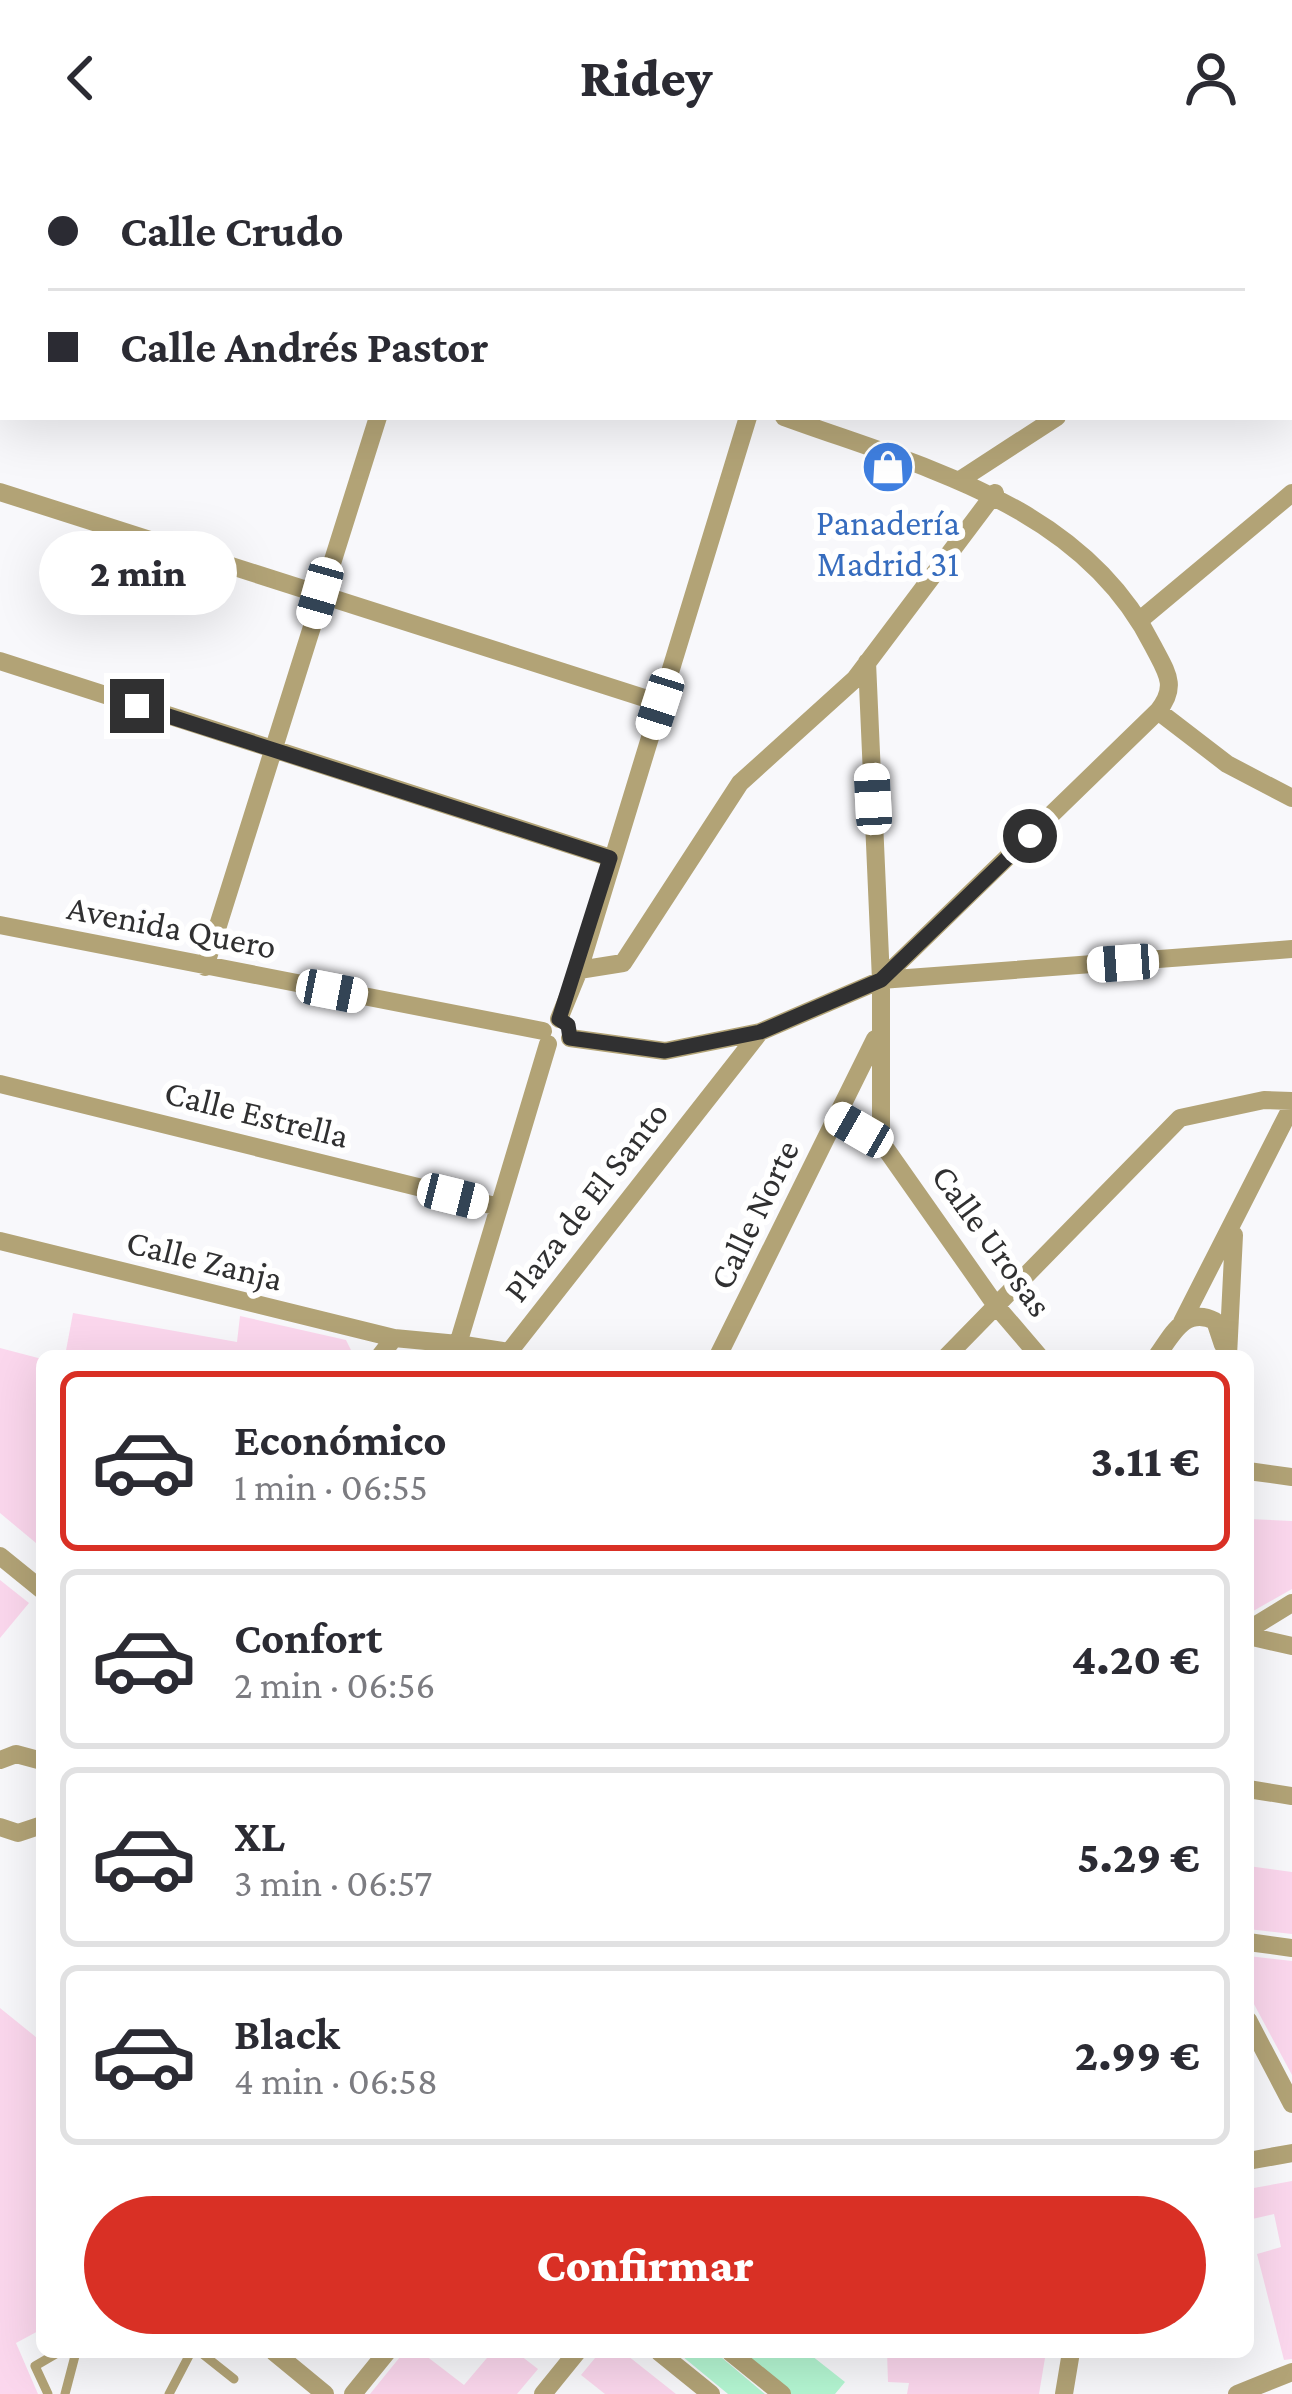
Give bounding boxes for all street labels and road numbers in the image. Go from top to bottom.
street label: Avenida Quero [64,887,280,967]
street label: Calle Estrella [161,1072,353,1156]
street label: Plaza de El Santo [495,1094,676,1309]
street label: Calle Norte [701,1133,807,1295]
street label: Calle Urosas [924,1157,1061,1324]
street label: Calle Zanja [123,1221,287,1299]

